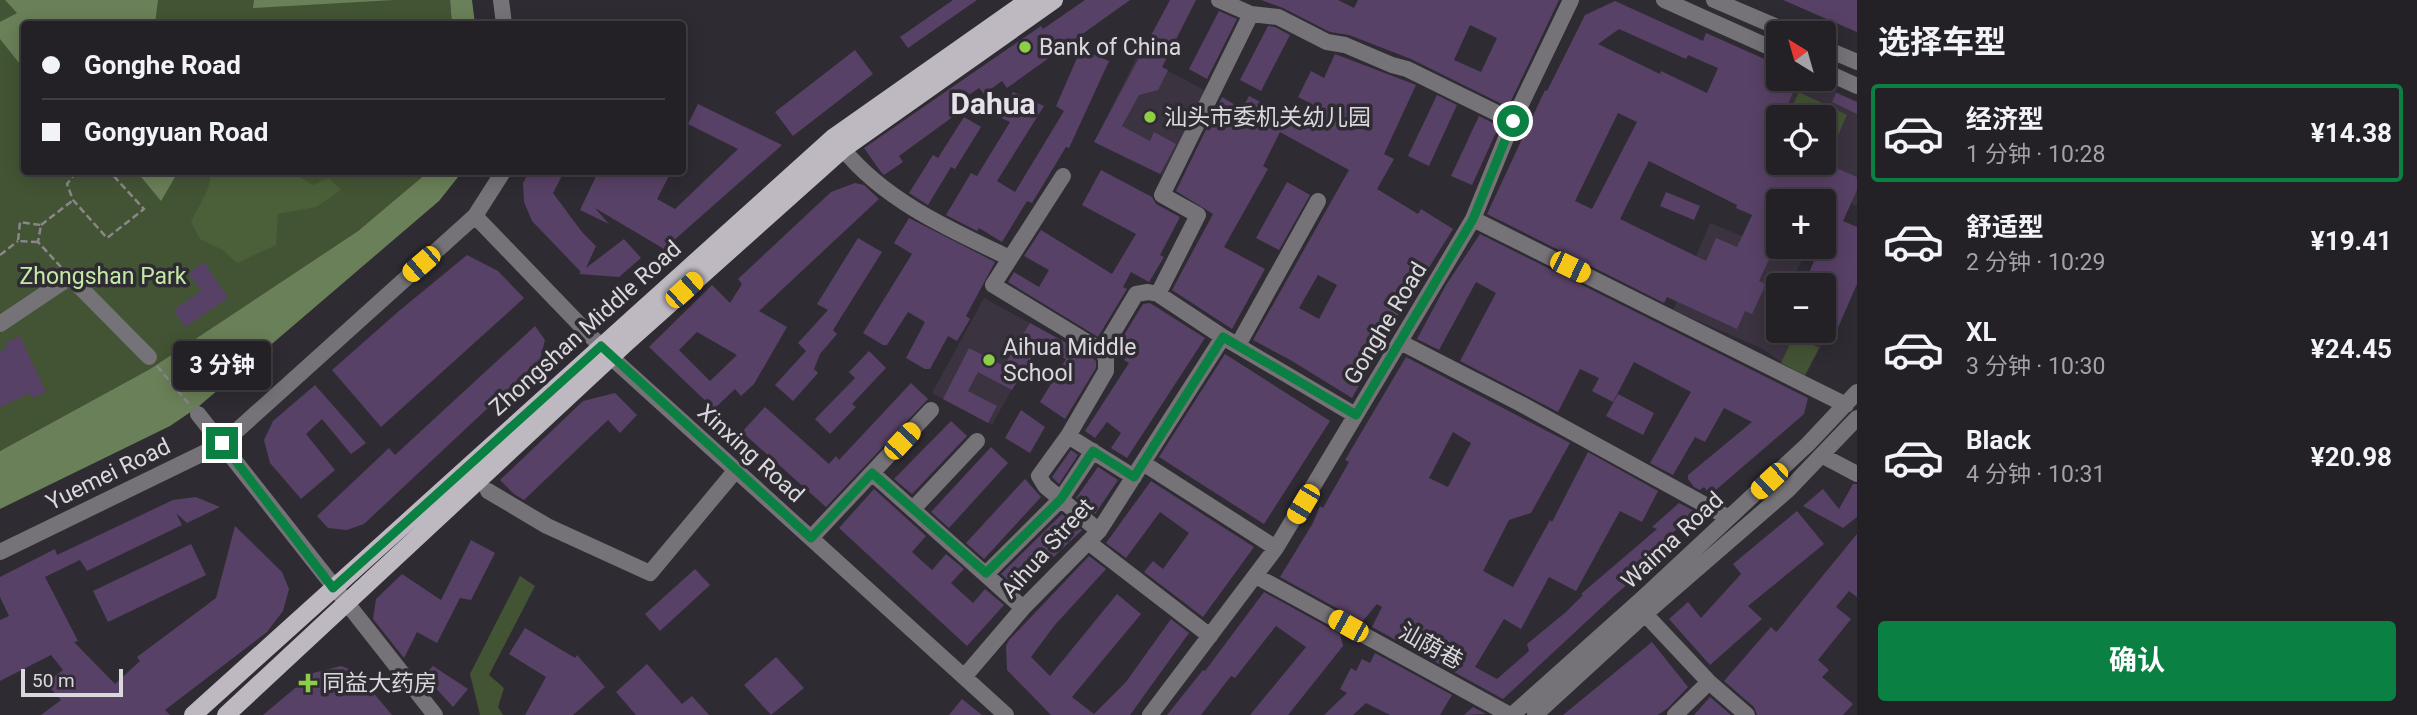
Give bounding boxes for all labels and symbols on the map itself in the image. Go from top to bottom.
north arrow [1766,21,1836,91]
place label: Bank of China [1039,34,1181,61]
marker: Bank of China [1017,39,1033,55]
district label: Dahua [950,86,1036,121]
place label: 汕头市委机关幼儿园 [1164,104,1371,131]
route start [1497,105,1529,137]
marker: 汕头市委机关幼儿园 [1142,109,1158,125]
street label: Zhongshan Middle Road [484,235,687,422]
car [399,242,444,286]
car [1547,248,1594,286]
street label: Gonghe Road [1338,257,1432,389]
park label: Zhongshan Park [20,263,187,290]
car [662,268,707,312]
place label: Aihua Middle School [1003,334,1137,387]
callout: 3 分钟 [173,342,271,390]
marker: Aihua Middle School [981,352,997,368]
street label: Xinxing Road [692,399,809,508]
car [880,418,925,464]
route end [206,427,238,459]
street label: Yuemei Road [42,433,175,516]
car [1747,459,1792,503]
car [1284,481,1323,527]
street label: Waima Road [1616,486,1729,594]
street label: Aihua Street [996,493,1099,604]
car [1325,607,1372,645]
street label: 汕荫巷 [1394,618,1467,675]
scale bar [21,666,122,698]
place label: 同益大药房 [322,670,437,697]
marker: 同益大药房 [300,675,316,691]

